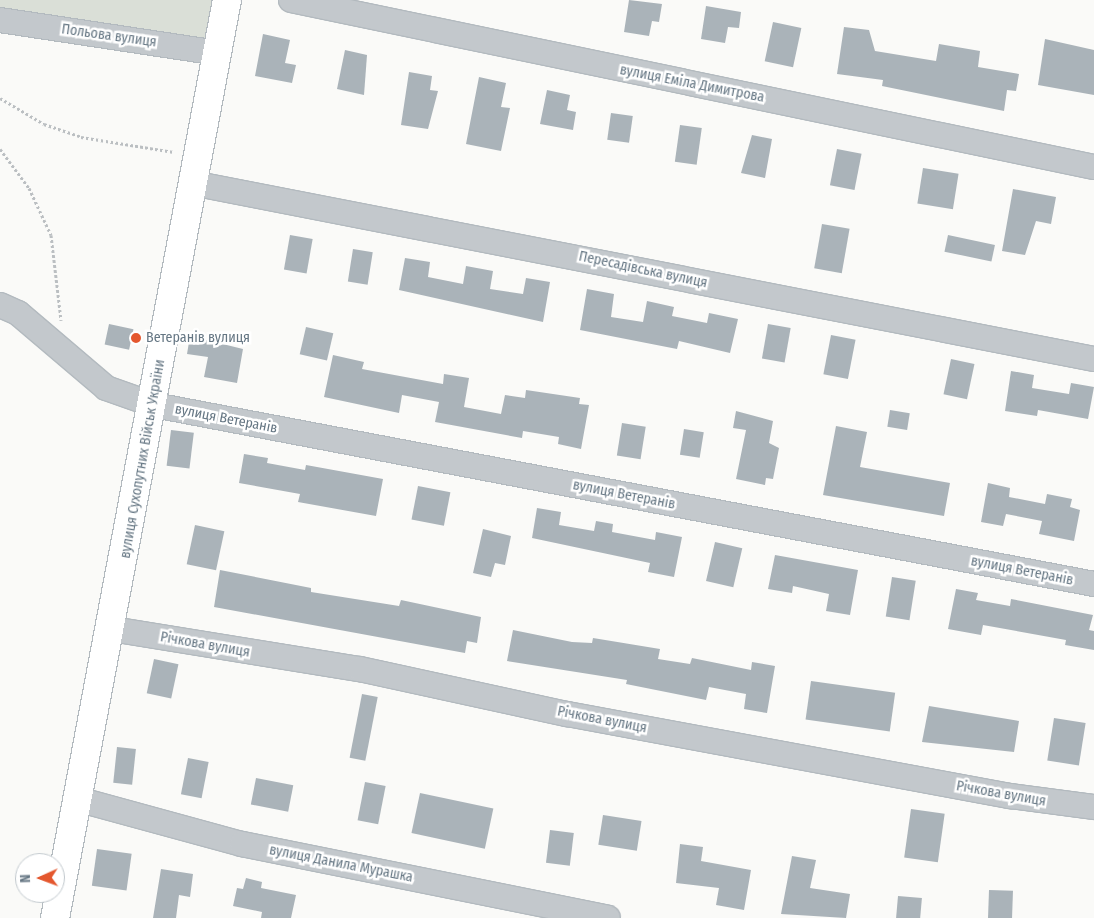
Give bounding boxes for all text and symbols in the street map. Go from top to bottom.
street label: Польова вулиця [60,21,158,51]
street label: вулиця Еміла Димитрова [618,62,766,106]
street label: Пересадівська вулиця [577,248,709,292]
place label: Ветеранів вулиця [146,330,250,346]
marker: Ветеранів вулиця [130,332,142,344]
street label: вулиця Сухопутних Військ України [117,358,169,560]
street label: вулиця Ветеранів [173,401,279,437]
street label: вулиця Ветеранів [571,477,677,513]
street label: вулиця Ветеранів [969,553,1075,589]
street label: Річкова вулиця [159,629,251,661]
street label: Річкова вулиця [556,703,648,737]
street label: Річкова вулиця [955,778,1047,810]
street label: вулиця Данила Мурашка [268,842,414,886]
north arrow [15,853,65,903]
text: N [17,874,34,883]

